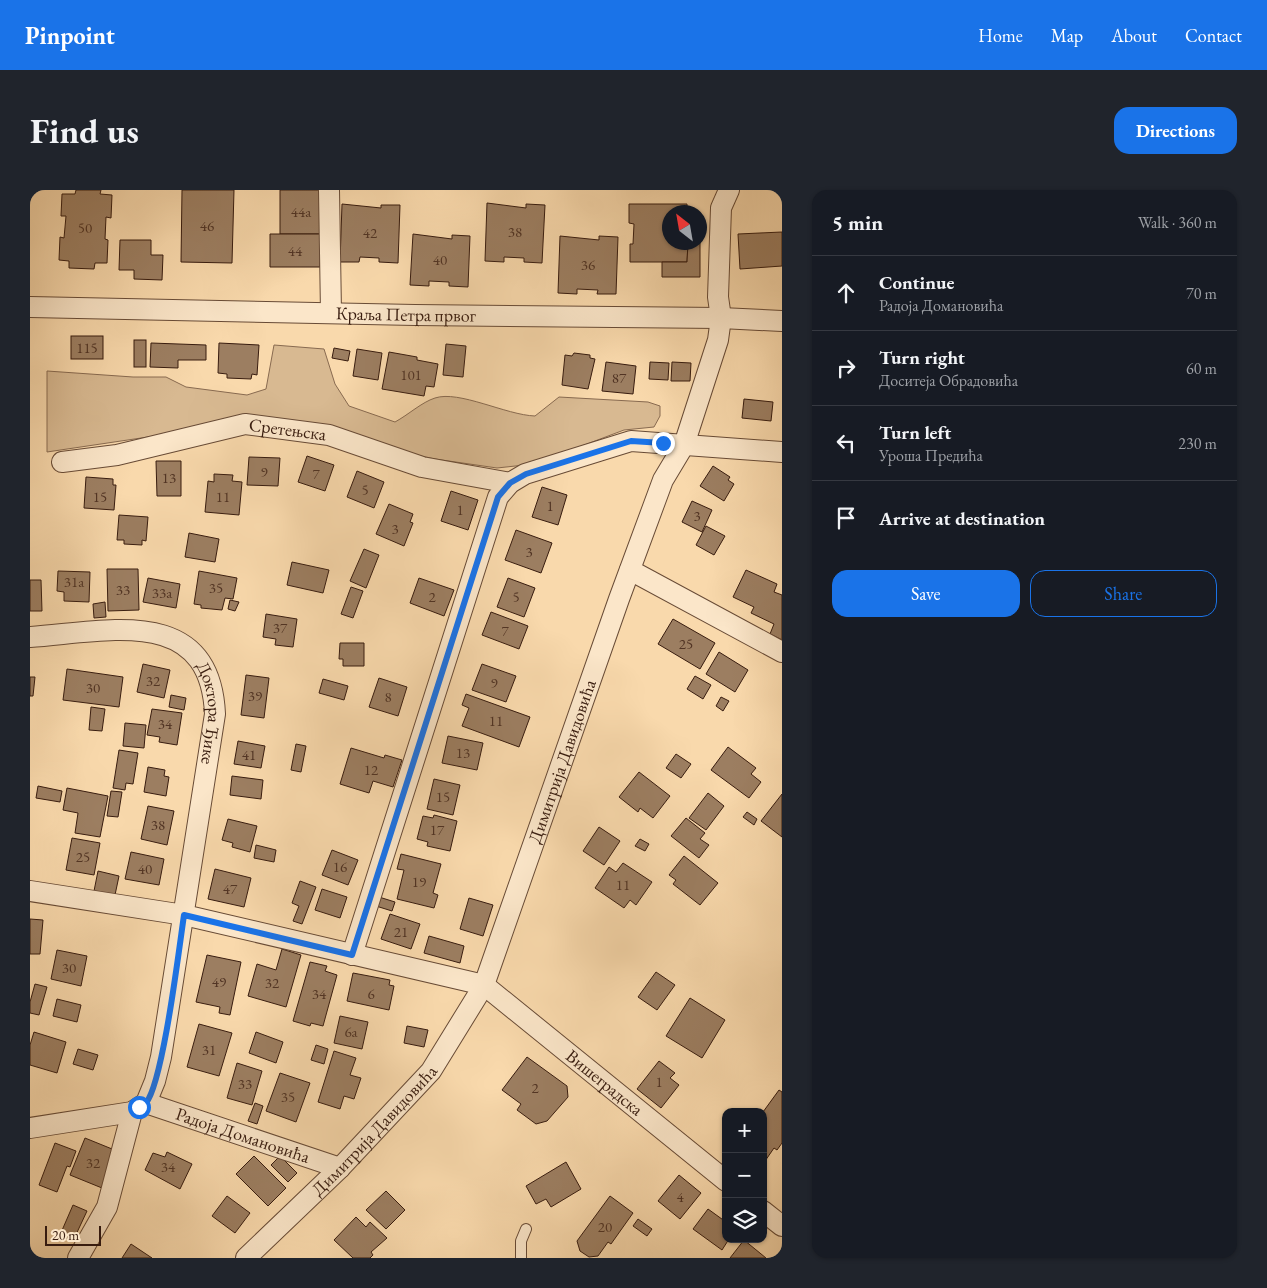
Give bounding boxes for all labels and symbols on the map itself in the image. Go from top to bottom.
house number: 44a [291,202,311,221]
north arrow [662,205,707,250]
house number: 46 [200,216,214,235]
house number: 50 [78,218,92,237]
house number: 38 [508,222,522,241]
house number: 42 [363,223,378,242]
house number: 44 [288,241,303,260]
house number: 40 [433,250,447,269]
house number: 36 [581,255,595,274]
street label: Краља Петра првог [336,301,477,327]
house number: 115 [76,338,98,357]
house number: 101 [400,365,422,384]
house number: 87 [612,368,627,387]
street label: Сретењска [248,413,328,446]
route end [652,432,675,455]
house number: 9 [260,462,268,481]
house number: 7 [312,464,320,483]
house number: 13 [162,468,176,487]
house number: 5 [361,480,369,499]
house number: 15 [93,487,107,506]
house number: 11 [216,487,230,506]
house number: 1 [546,496,554,515]
house number: 1 [456,500,464,519]
house number: 3 [693,506,701,525]
house number: 3 [391,519,399,538]
house number: 3 [525,542,533,561]
house number: 31a [64,572,84,591]
house number: 35 [209,578,223,597]
house number: 33 [116,580,130,599]
house number: 33a [152,583,172,602]
house number: 2 [428,587,436,606]
house number: 5 [512,587,520,606]
house number: 37 [273,618,288,637]
house number: 7 [501,621,509,640]
house number: 25 [679,634,693,653]
street label: Доктора Ђике [191,657,227,766]
house number: 32 [146,671,161,690]
house number: 9 [490,673,498,692]
street label: Димитрија Давидовића [522,676,601,846]
house number: 30 [86,678,100,697]
house number: 39 [248,686,262,705]
house number: 8 [384,687,392,706]
house number: 11 [489,711,503,730]
house number: 34 [158,714,173,733]
house number: 13 [456,743,470,762]
house number: 41 [242,745,256,764]
house number: 12 [364,760,379,779]
house number: 15 [436,787,450,806]
house number: 38 [151,815,165,834]
house number: 17 [430,820,445,839]
house number: 25 [76,847,90,866]
house number: 16 [333,857,347,876]
house number: 40 [138,859,152,878]
house number: 19 [412,872,426,891]
house number: 11 [616,875,630,894]
house number: 47 [223,879,238,898]
house number: 21 [394,922,408,941]
house number: 30 [62,958,76,977]
house number: 49 [212,972,226,991]
house number: 32 [265,973,280,992]
house number: 34 [312,984,327,1003]
house number: 6 [367,984,375,1003]
house number: 6a [344,1022,358,1041]
house number: 31 [202,1040,216,1059]
street label: Вишеградска [561,1044,649,1121]
street label: Димитрија Давидовића [306,1061,443,1200]
house number: 1 [655,1072,663,1091]
house number: 33 [238,1074,252,1093]
house number: 2 [531,1078,539,1097]
house number: 35 [281,1087,295,1106]
route start [128,1096,151,1119]
street label: Радоја Домановића [173,1102,314,1168]
house number: 32 [86,1153,101,1172]
house number: 34 [161,1157,176,1176]
house number: 4 [676,1187,684,1206]
house number: 20 [598,1217,612,1236]
scale bar [45,1223,101,1246]

